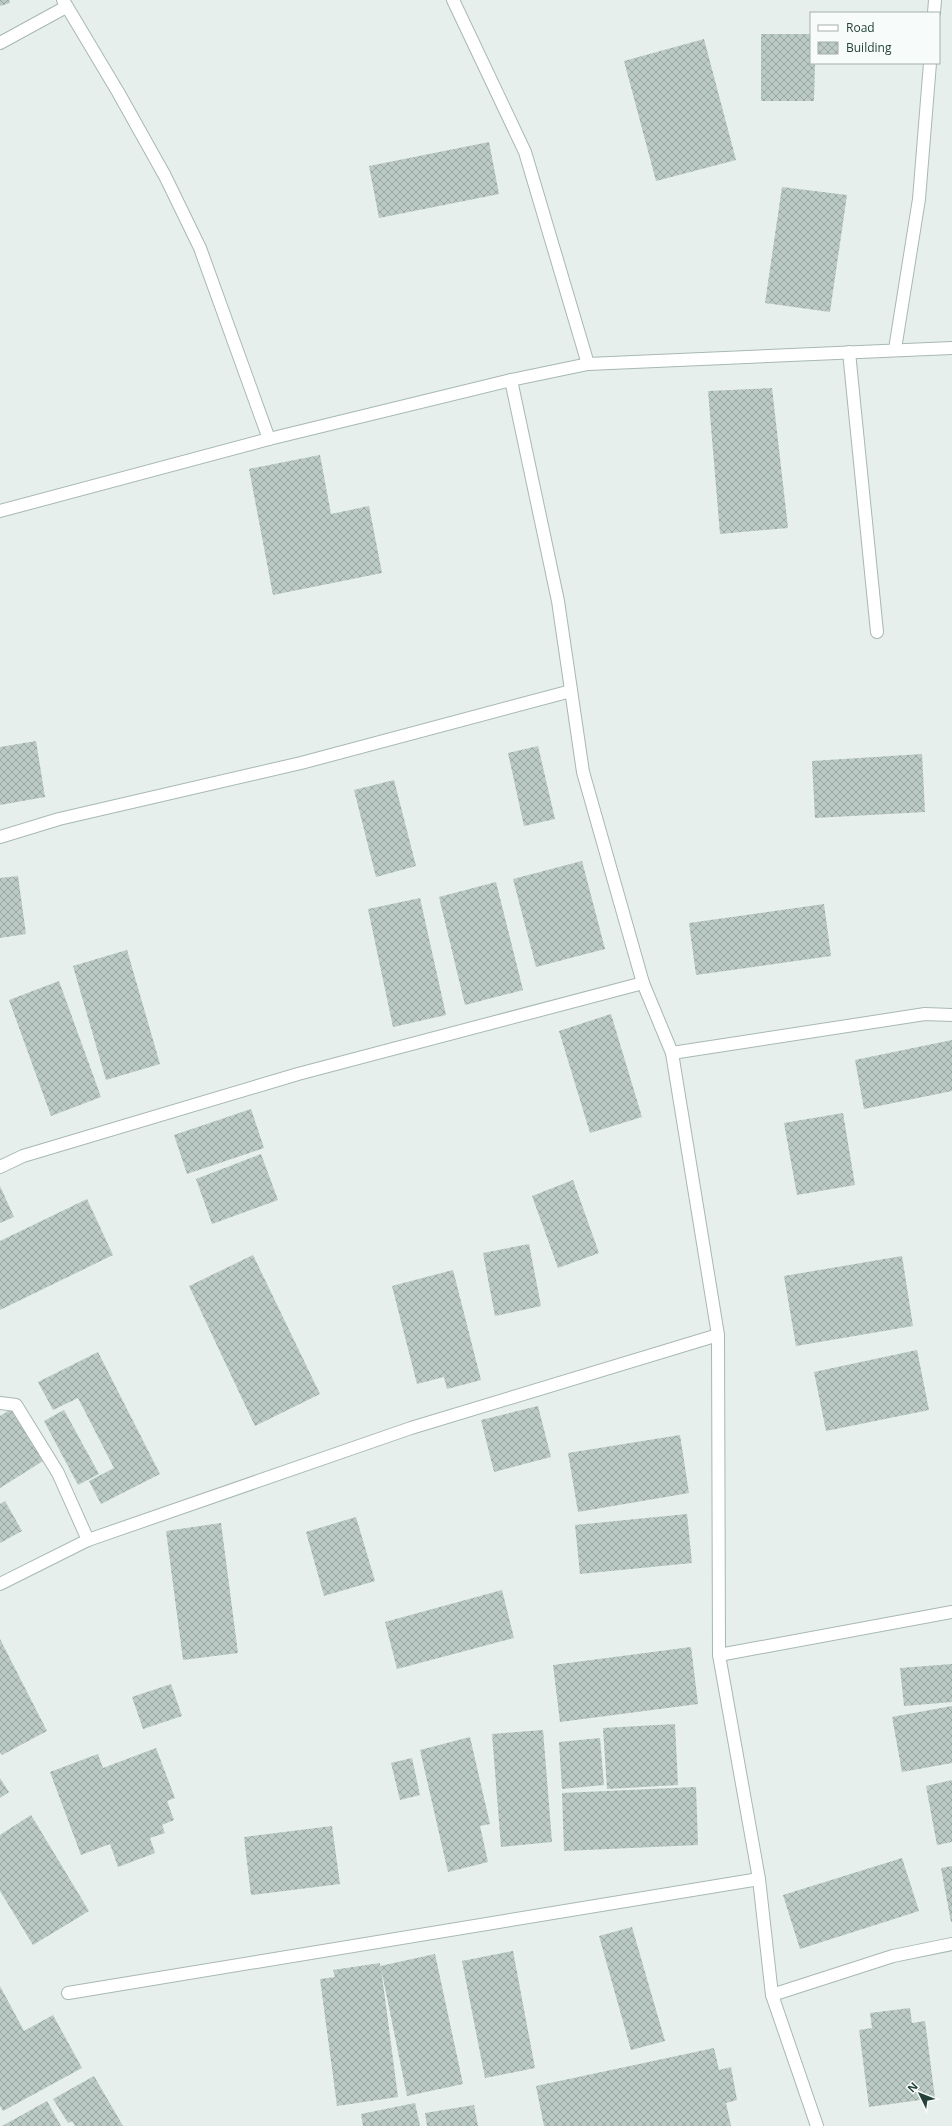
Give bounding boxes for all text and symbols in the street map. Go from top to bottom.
legend [810,12,940,64]
text: Road [846,19,875,36]
text: Building [846,39,892,56]
north arrow [900,2074,940,2114]
text: N [904,2078,921,2095]

